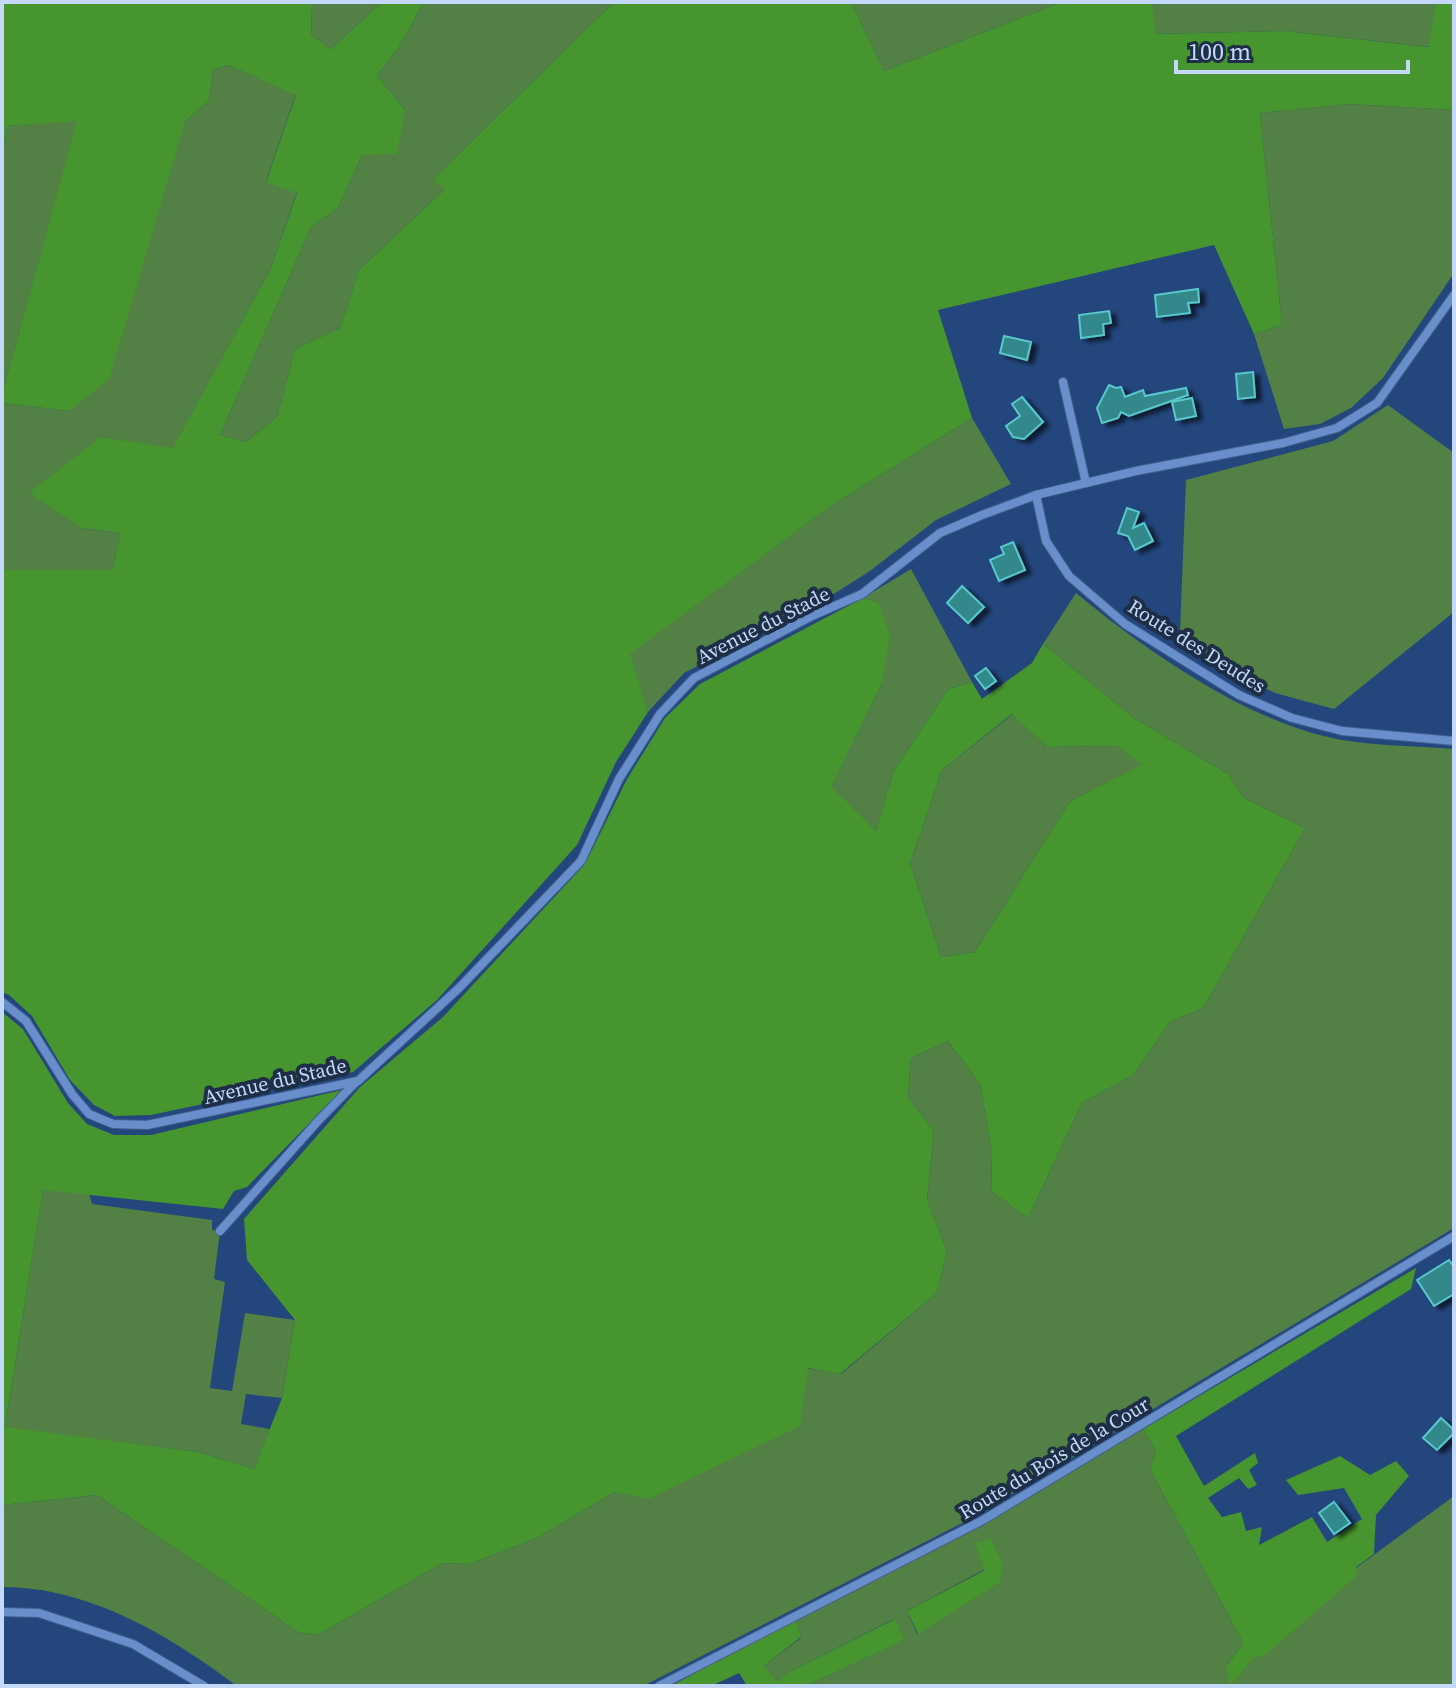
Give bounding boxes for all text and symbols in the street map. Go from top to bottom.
scale bar [1176,24,1408,74]
text: 100 m [1188,35,1251,68]
street label: Avenue du Stade [692,579,834,671]
street label: Route des Deudes [1123,592,1271,700]
street label: Avenue du Stade [201,1051,349,1111]
street label: Route du Bois de la Cour [954,1390,1155,1526]

